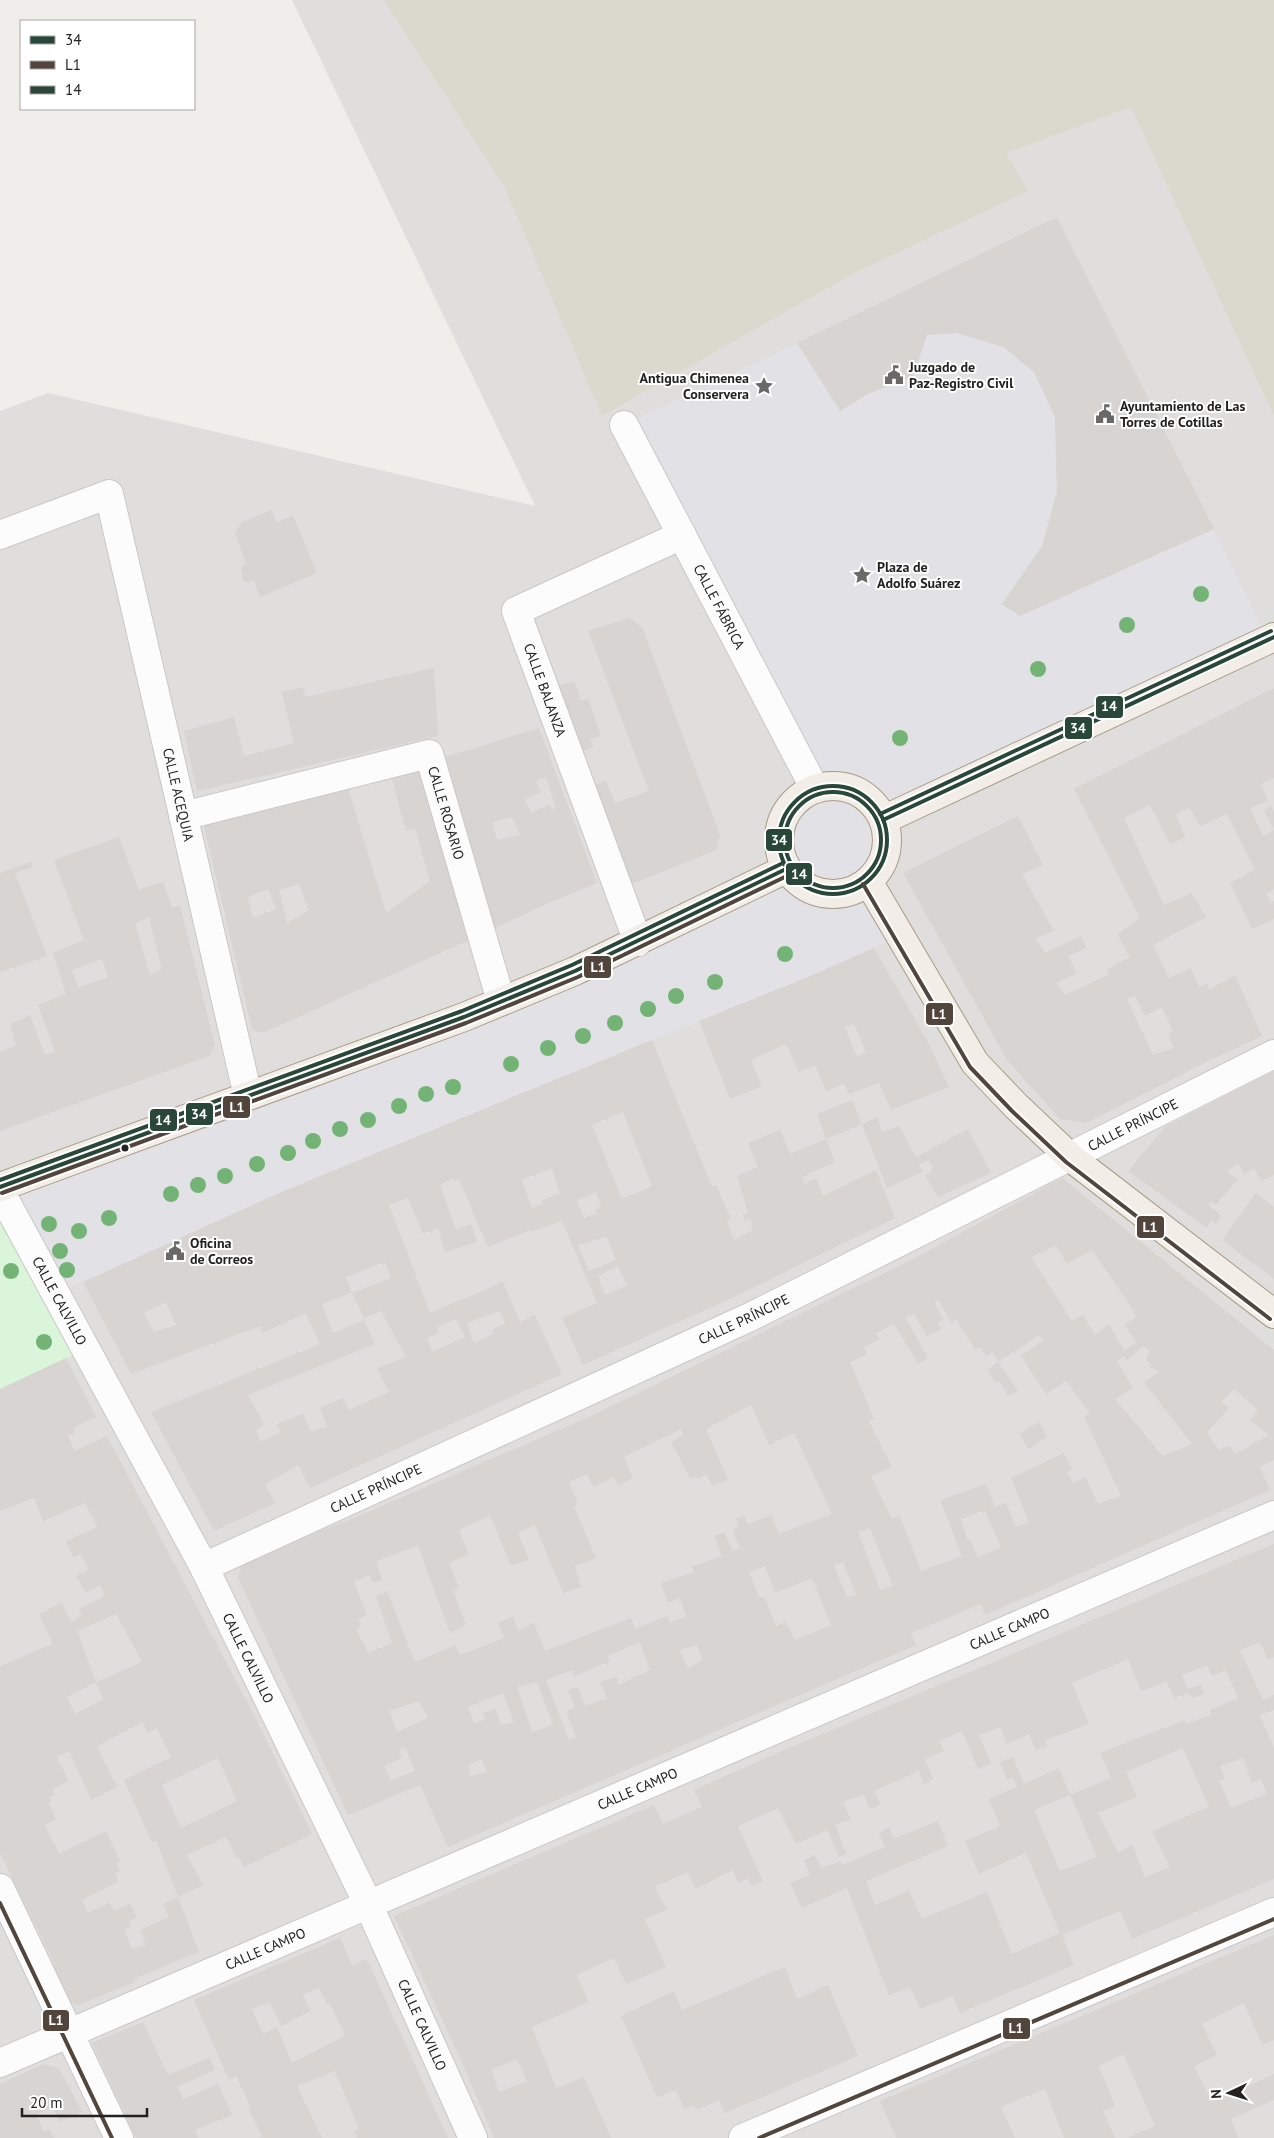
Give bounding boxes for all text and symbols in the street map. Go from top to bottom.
legend [20,20,195,110]
text: 34 [65,30,81,49]
text: L1 [65,55,81,74]
text: 14 [65,80,81,99]
place label: Juzgado de Paz-Registro Civil [908,358,1014,392]
public building icon: Juzgado de Paz-Registro Civil [883,364,905,386]
place label: Antigua Chimenea Conservera [640,369,749,403]
place icon: Antigua Chimenea Conservera [753,375,775,397]
place label: Ayuntamiento de Las Torres de Cotillas [1120,397,1245,431]
public building icon: Ayuntamiento de Las Torres de Cotillas [1094,403,1116,425]
place label: Plaza de Adolfo Suárez [877,558,960,592]
street label: CALLE FÁBRICA [690,561,749,653]
place icon: Plaza de Adolfo Suárez [851,564,873,586]
street label: CALLE BALANZA [520,641,571,740]
line badge: 14 [1095,695,1124,719]
text: 14 [1101,697,1117,715]
line badge: 34 [1064,716,1093,740]
text: 34 [1070,719,1086,737]
street label: CALLE ACEQUIA [159,746,198,844]
street label: CALLE ROSARIO [424,764,468,862]
line badge: 34 [765,828,793,852]
text: 34 [771,831,787,849]
line badge: 14 [785,862,813,886]
text: 14 [791,865,807,883]
line badge: L1 [583,955,612,979]
text: L1 [590,958,606,976]
line badge: L1 [925,1002,954,1026]
text: L1 [931,1005,947,1023]
line badge: L1 [222,1095,251,1119]
street label: CALLE PRÍNCIPE [1085,1095,1181,1155]
text: L1 [229,1098,245,1116]
line badge: 34 [185,1102,214,1126]
text: 34 [191,1105,207,1123]
line badge: 14 [149,1108,178,1132]
text: 14 [155,1111,171,1129]
unlabelled marker [120,1143,130,1153]
line badge: L1 [1136,1215,1165,1239]
text: L1 [1142,1218,1158,1236]
place label: Oficina de Correos [190,1234,253,1268]
public building icon: Oficina de Correos [164,1240,186,1262]
street label: CALLE CALVILLO [28,1253,91,1348]
street label: CALLE PRÍNCIPE [695,1290,792,1348]
street label: CALLE PRÍNCIPE [327,1460,424,1517]
street label: CALLE CAMPO [967,1604,1052,1654]
street label: CALLE CALVILLO [219,1610,278,1706]
street label: CALLE CAMPO [595,1764,680,1814]
street label: CALLE CAMPO [223,1924,308,1974]
street label: CALLE CALVILLO [394,1976,451,2073]
line badge: L1 [42,2009,70,2032]
text: L1 [48,2011,64,2029]
line badge: L1 [1002,2017,1031,2040]
text: L1 [1008,2019,1024,2037]
north arrow [1204,2068,1254,2118]
scale bar [22,2086,148,2118]
text: N [1207,2089,1225,2099]
text: 20 m [30,2093,63,2112]

